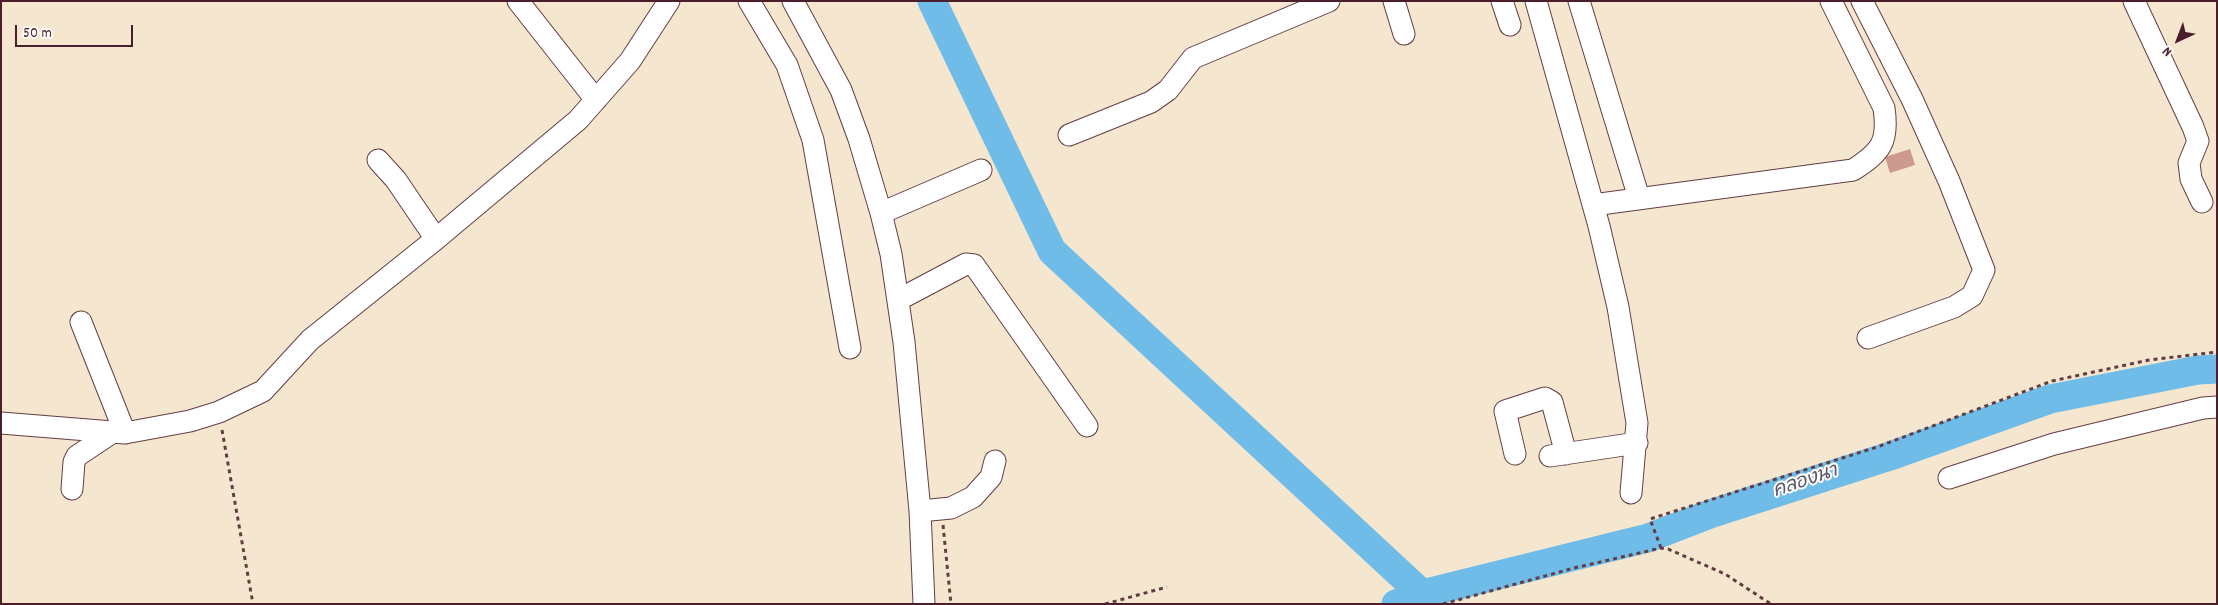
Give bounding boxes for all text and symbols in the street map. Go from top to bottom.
scale bar [18,15,135,47]
north arrow [2153,15,2203,65]
text: 50 m [23,23,52,45]
text: N [2158,41,2177,61]
water label: คลองนา [1771,461,1841,505]

